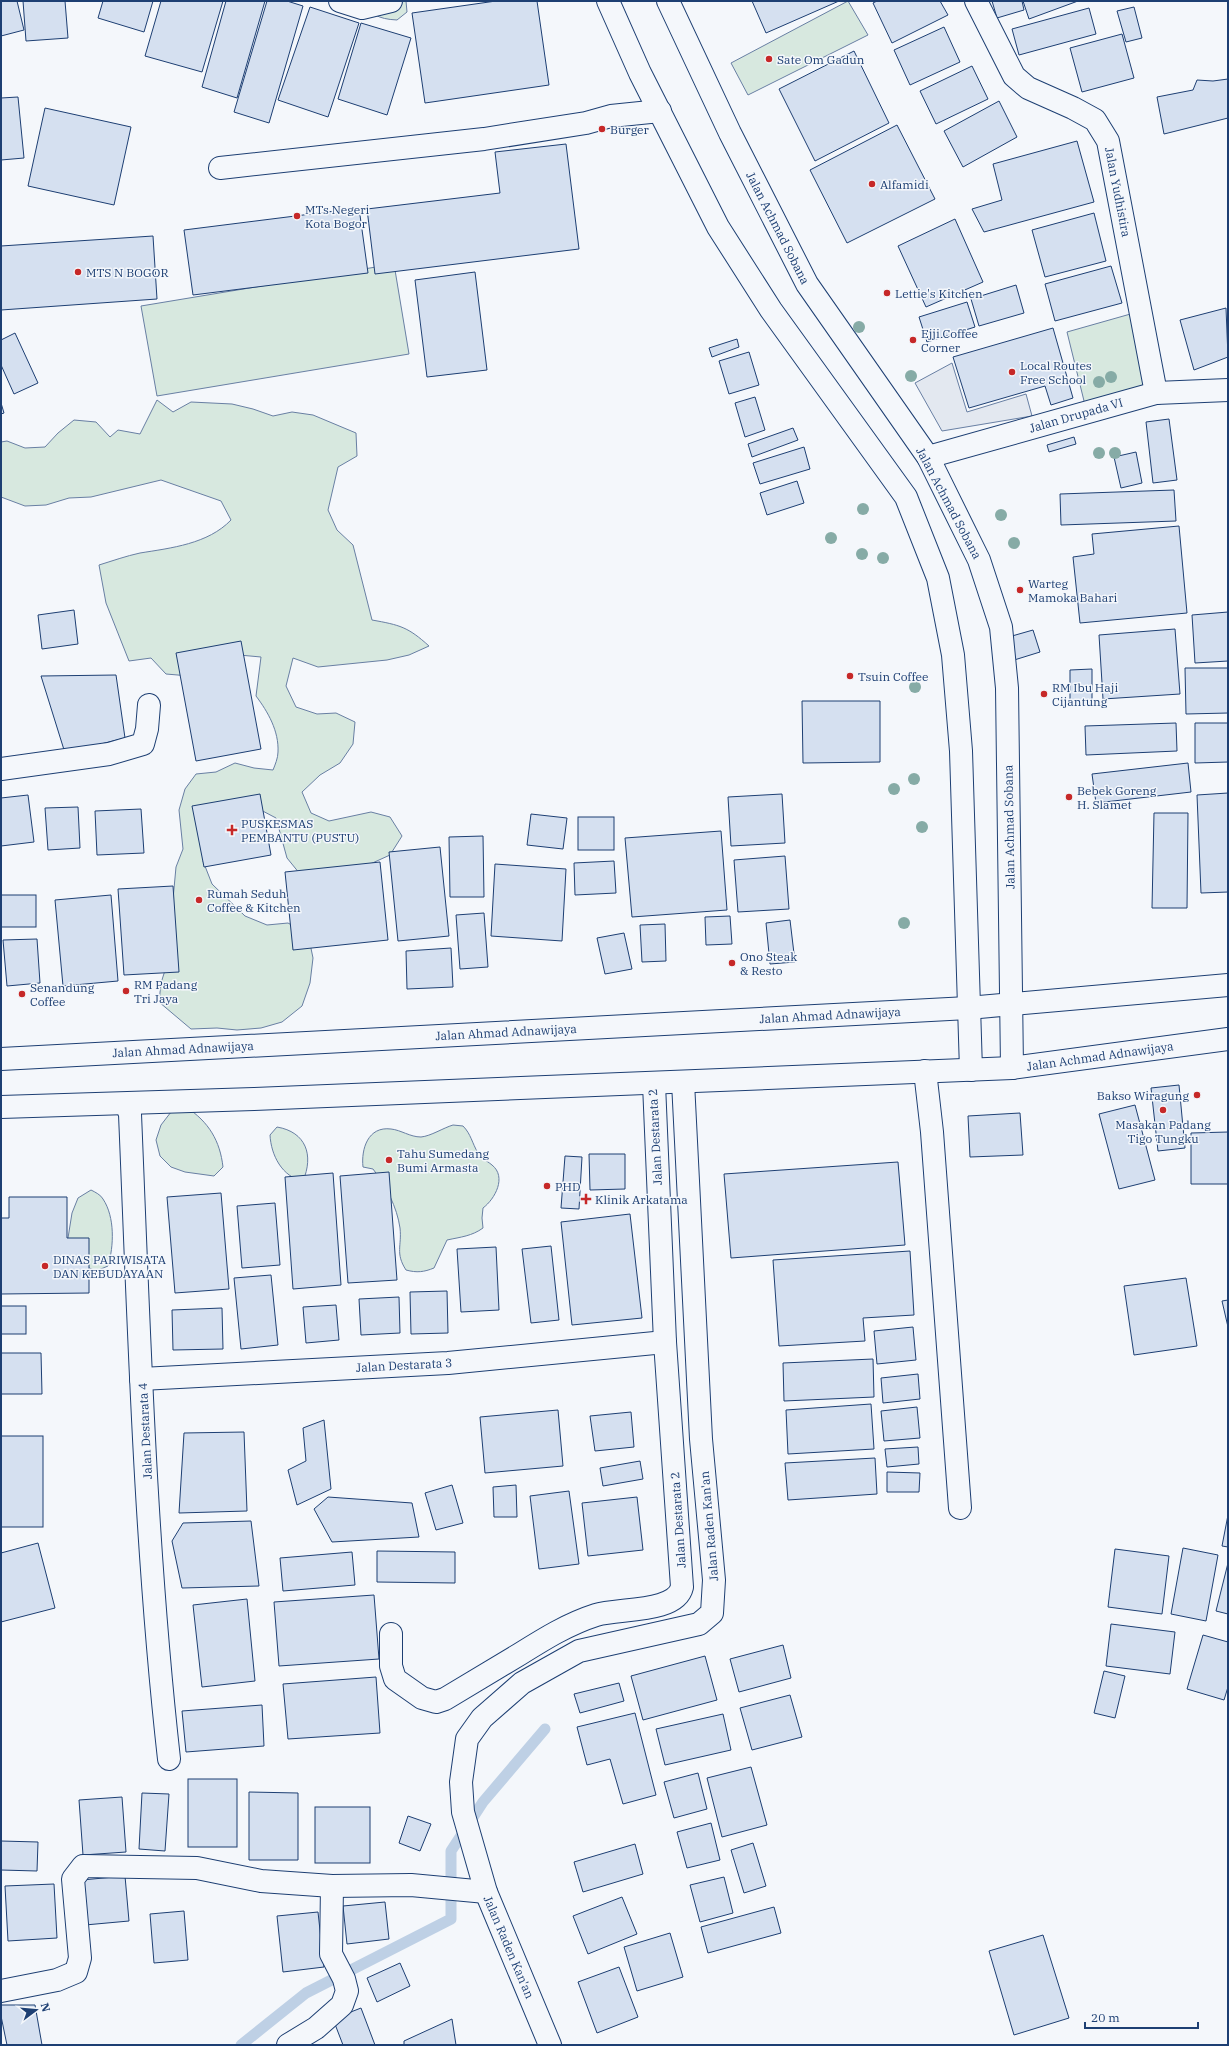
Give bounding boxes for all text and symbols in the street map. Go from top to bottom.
place label: Sate Om Gadun [777,52,865,67]
marker: Sate Om Gadun [764,54,774,64]
place label: Burger [610,122,650,137]
marker: Burger [597,124,607,134]
street label: Jalan Yudhistira [1102,146,1134,239]
street label: Jalan Achmad Sobana [743,169,813,287]
place label: Alfamidi [880,177,929,192]
marker: Alfamidi [867,179,877,189]
place label: MTs Negeri Kota Bogor [305,202,369,231]
marker: MTs Negeri Kota Bogor [292,211,302,221]
place label: MTS N BOGOR [86,265,168,280]
marker: MTS N BOGOR [73,267,83,277]
place label: Lettie's Kitchen [895,286,983,301]
marker: Lettie's Kitchen [882,288,892,298]
place label: Ejji Coffee Corner [921,326,978,355]
marker: Ejji Coffee Corner [908,335,918,345]
place label: Local Routes Free School [1020,358,1092,387]
marker: Local Routes Free School [1007,367,1017,377]
street label: Jalan Drupada VI [1027,394,1125,436]
street label: Jalan Achmad Sobana [913,445,985,562]
place label: Warteg Mamoka Bahari [1028,576,1118,605]
marker: Warteg Mamoka Bahari [1015,585,1025,595]
place label: Tsuin Coffee [858,669,928,684]
marker: Tsuin Coffee [845,671,855,681]
place label: RM Ibu Haji Cijantung [1052,680,1118,709]
marker: RM Ibu Haji Cijantung [1039,689,1049,699]
street label: Jalan Achmad Sobana [1000,764,1018,889]
place label: Bebek Goreng H. Slamet [1077,783,1157,812]
marker: Bebek Goreng H. Slamet [1064,792,1074,802]
place label: PUSKESMAS PEMBANTU (PUSTU) [241,816,359,845]
marker: PUSKESMAS PEMBANTU (PUSTU) [226,824,238,836]
place label: Rumah Seduh Coffee & Kitchen [207,886,301,915]
marker: Rumah Seduh Coffee & Kitchen [194,895,204,905]
place label: Ono Steak & Resto [740,949,797,978]
marker: Ono Steak & Resto [727,958,737,968]
place label: RM Padang Tri Jaya [134,977,198,1006]
place label: Senandung Coffee [30,980,95,1009]
marker: RM Padang Tri Jaya [121,986,131,996]
marker: Senandung Coffee [17,989,27,999]
street label: Jalan Ahmad Adnawijaya [759,1004,902,1026]
street label: Jalan Ahmad Adnawijaya [435,1021,578,1043]
street label: Jalan Ahmad Adnawijaya [112,1038,255,1060]
street label: Jalan Achmad Adnawijaya [1026,1038,1175,1074]
street label: Jalan Destarata 2 [645,1088,665,1186]
place label: Bakso Wiragung [1097,1088,1189,1103]
marker: Bakso Wiragung [1192,1090,1202,1100]
marker: Masakan Padang Tigo Tungku [1158,1105,1168,1115]
place label: Masakan Padang Tigo Tungku [1115,1117,1211,1146]
place label: Tahu Sumedang Bumi Armasta [397,1146,490,1175]
marker: Tahu Sumedang Bumi Armasta [384,1155,394,1165]
place label: PHD [555,1179,580,1194]
marker: PHD [542,1181,552,1191]
place label: Klinik Arkatama [595,1192,688,1207]
marker: Klinik Arkatama [580,1193,592,1205]
place label: DINAS PARIWISATA DAN KEBUDAYAAN [53,1252,167,1281]
marker: DINAS PARIWISATA DAN KEBUDAYAAN [40,1261,50,1271]
street label: Jalan Destarata 3 [355,1355,453,1375]
street label: Jalan Destarata 4 [135,1382,155,1480]
street label: Jalan Raden Kan'an [697,1470,721,1582]
street label: Jalan Destarata 2 [667,1471,689,1569]
street label: Jalan Raden Kan'an [480,1893,538,2001]
north arrow [16,1990,56,2030]
text: N [38,2001,54,2014]
scale bar [1085,2004,1198,2030]
text: 20 m [1091,2010,1120,2025]

